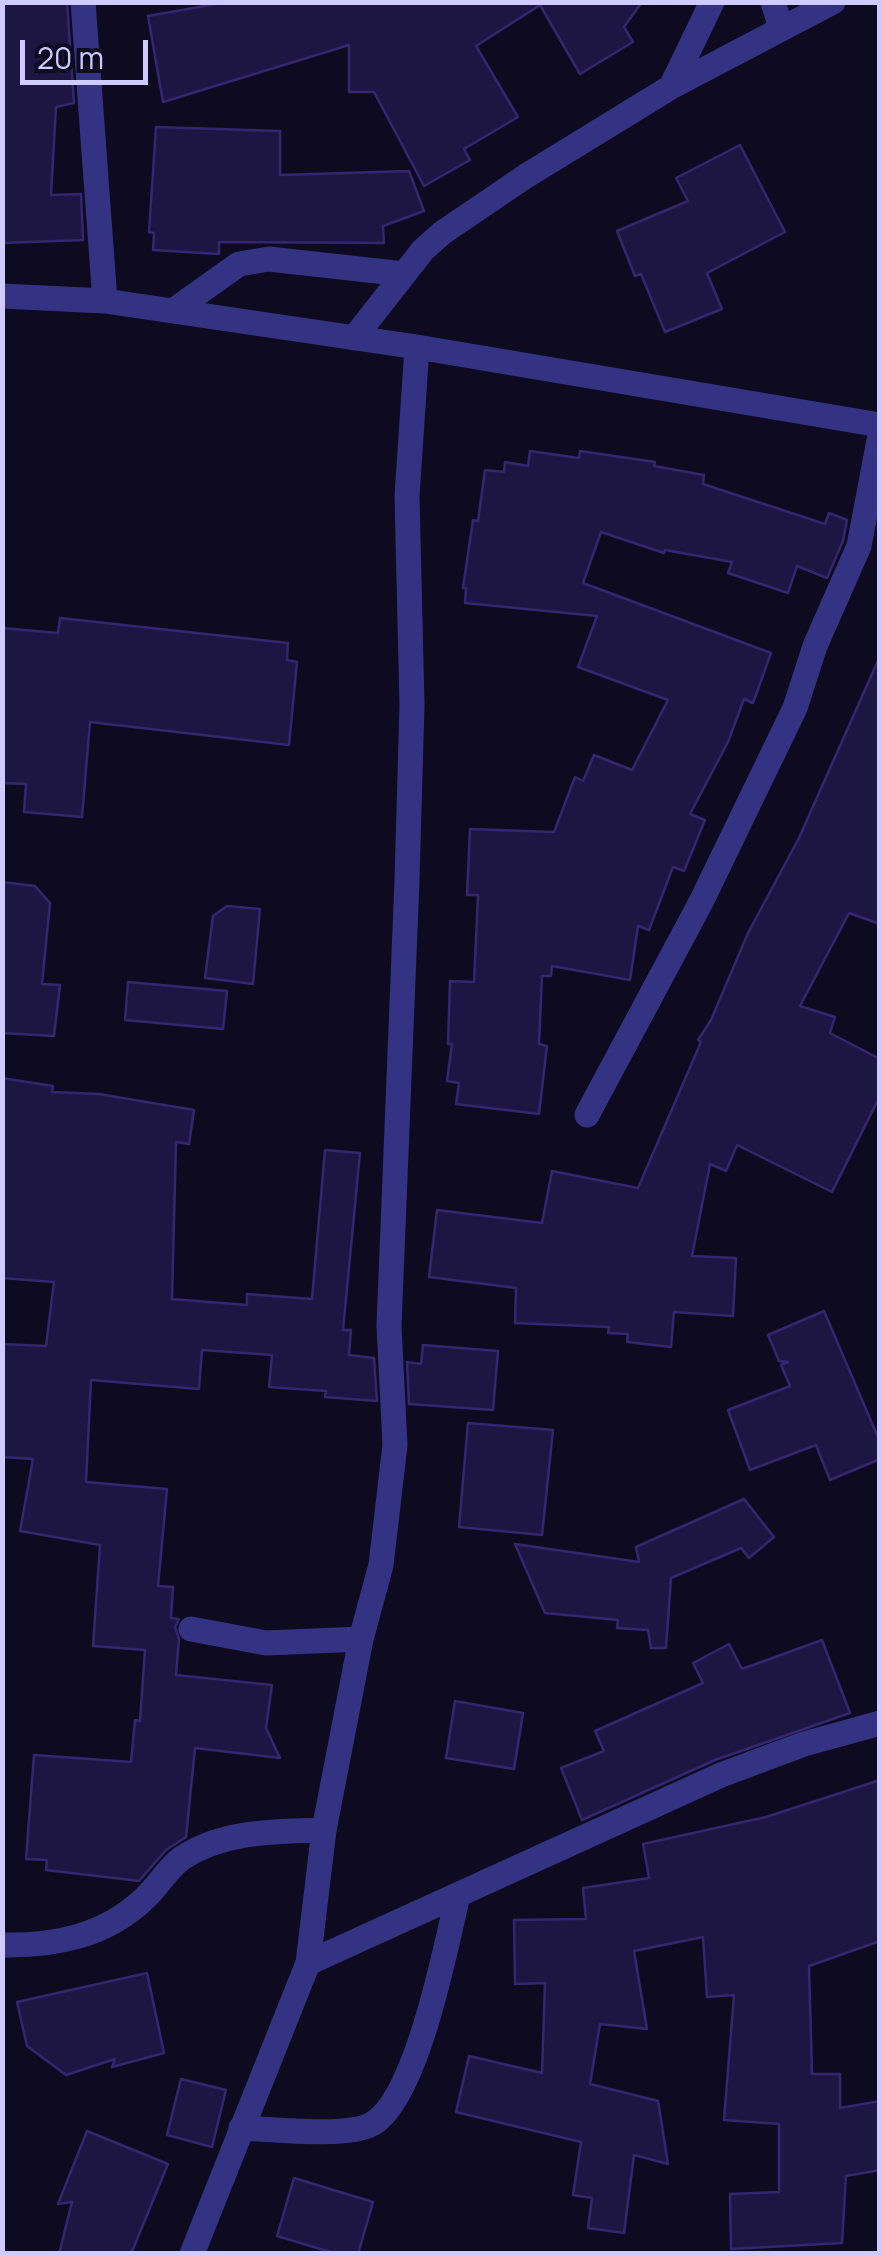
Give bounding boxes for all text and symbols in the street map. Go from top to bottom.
scale bar [25,20,152,82]
text: 20 m [37,37,104,78]

